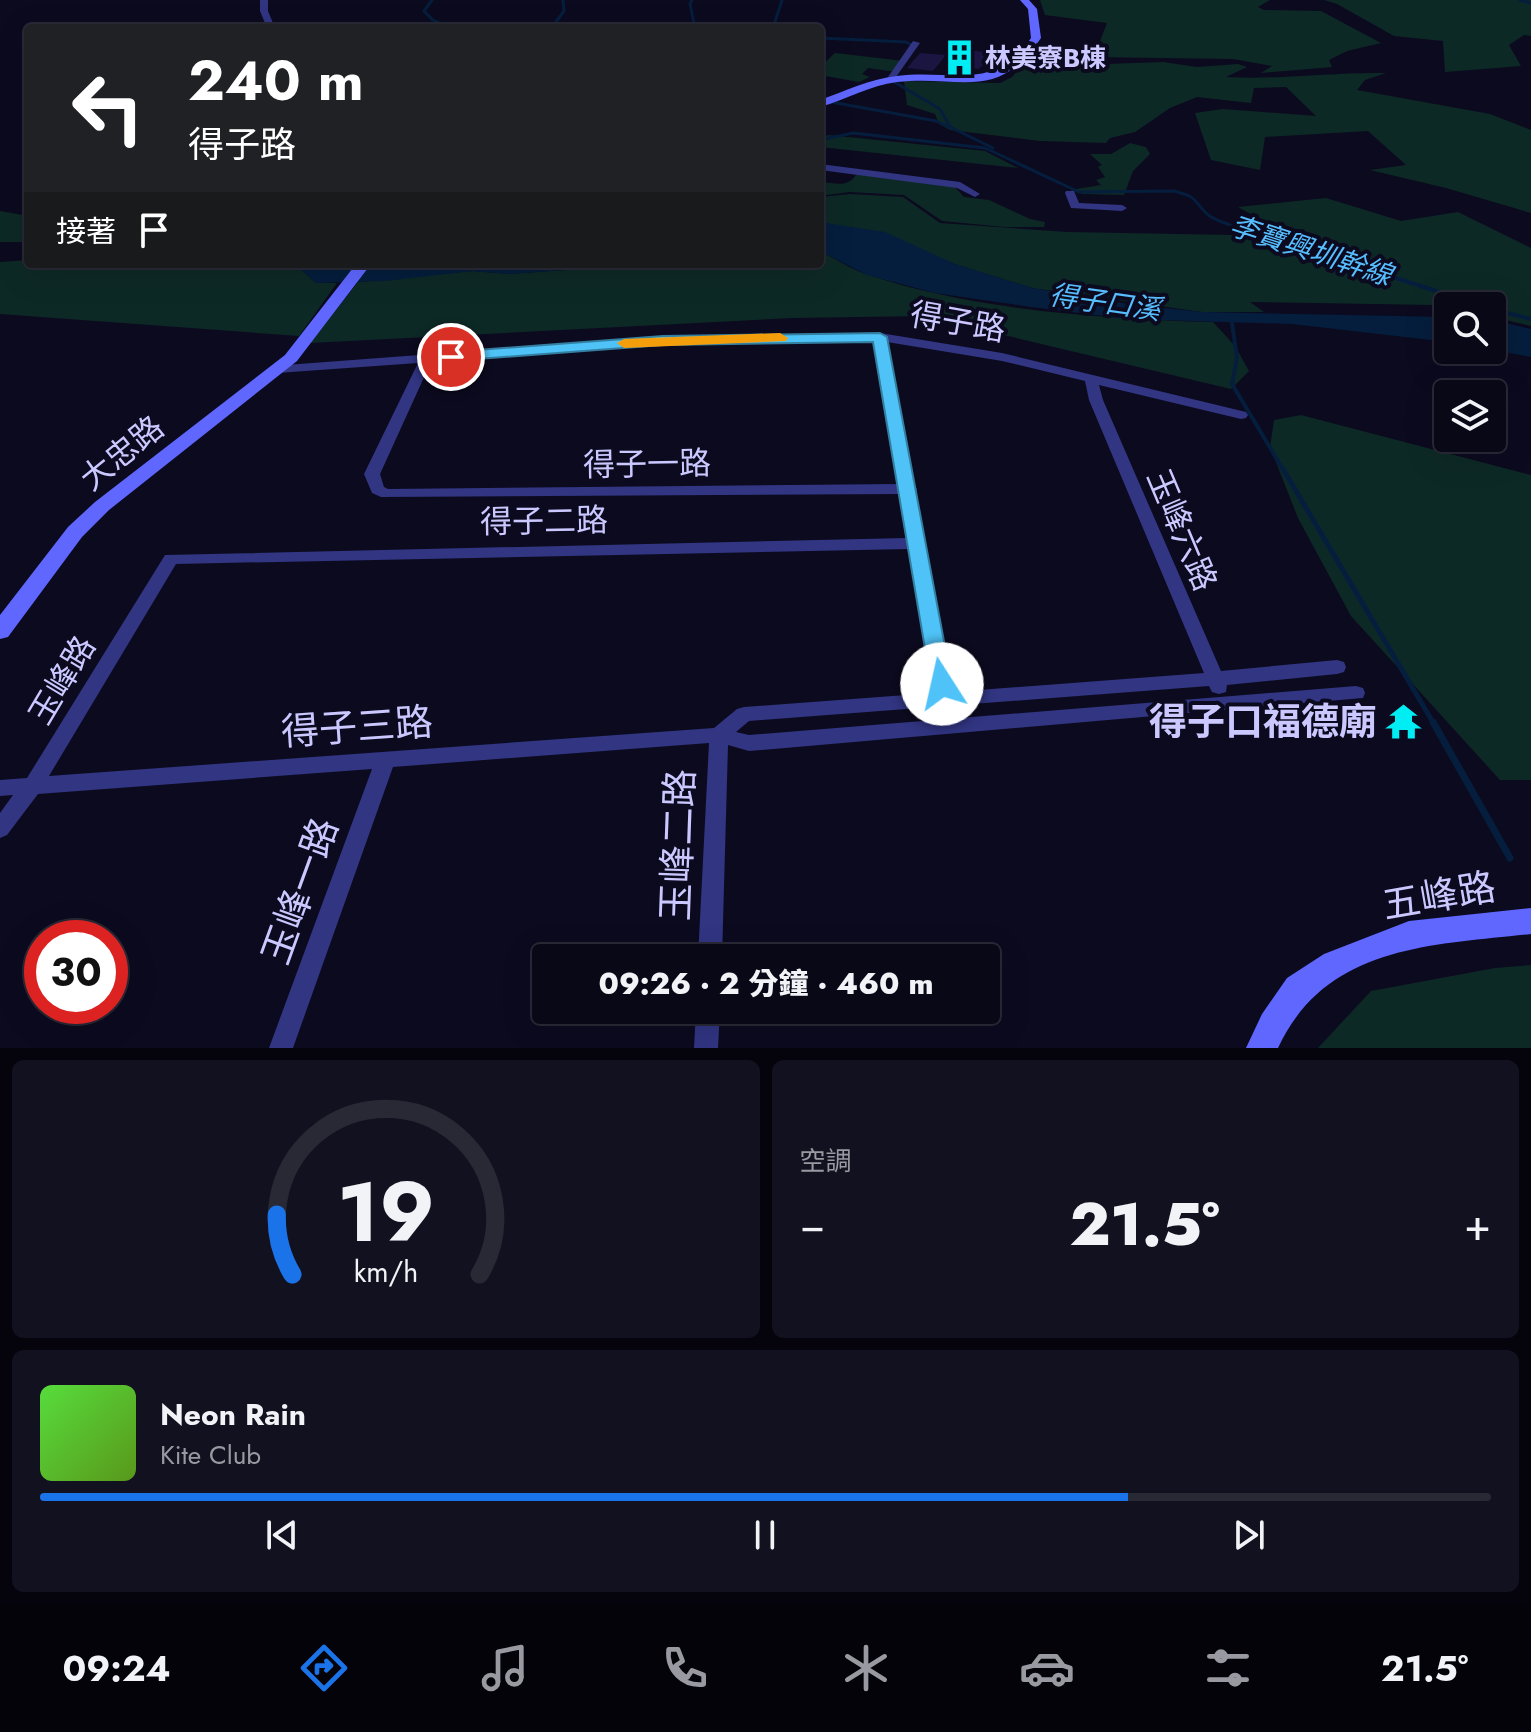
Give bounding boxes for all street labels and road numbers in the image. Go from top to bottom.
street label: 得子路 [907,291,1009,353]
street label: 大忠路 [70,405,174,501]
street label: 得子一路 [583,440,711,488]
street label: 玉峰六路 [1136,462,1228,598]
street label: 得子二路 [480,497,608,545]
street label: 玉峰路 [18,627,106,733]
street label: 得子三路 [279,694,435,759]
street label: 玉峰二路 [647,768,708,922]
street label: 玉峰一路 [248,810,351,972]
street label: 五峰路 [1378,859,1500,932]

